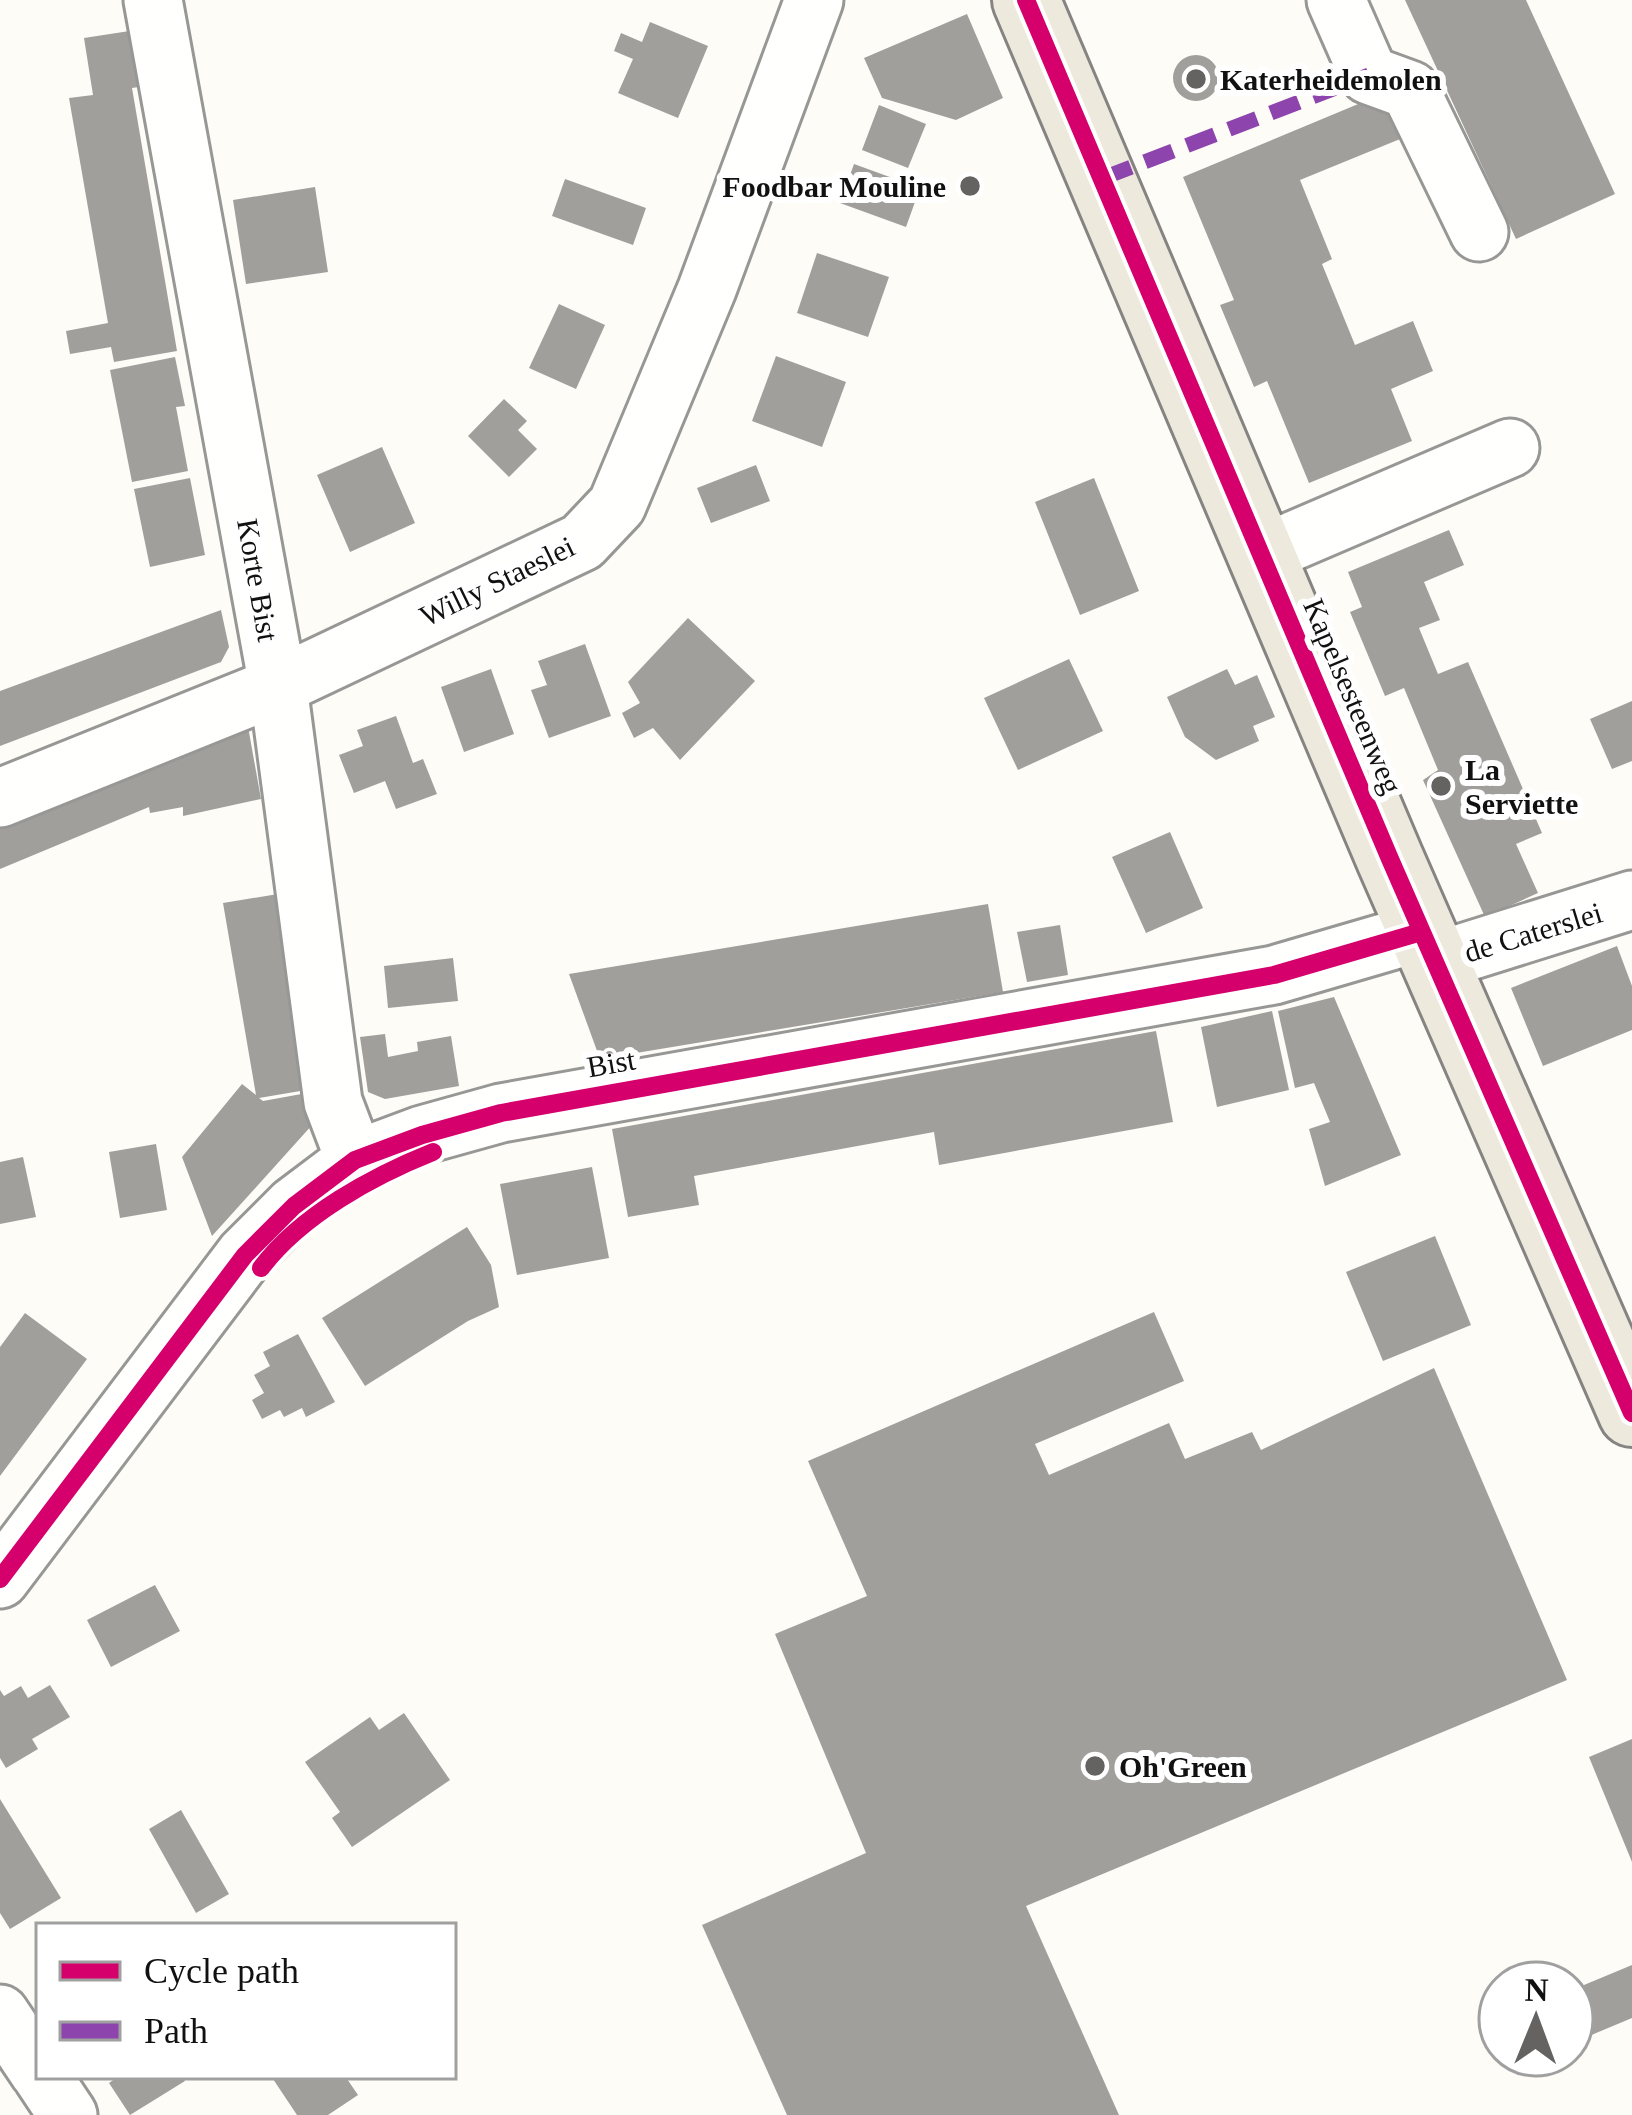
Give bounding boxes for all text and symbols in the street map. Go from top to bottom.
place label: Katerheidemolen [1220,63,1442,96]
marker: Katerheidemolen [1183,66,1209,92]
place label: Foodbar Mouline [722,170,946,203]
marker: Foodbar Mouline [957,173,983,199]
street label: Korte Bist [231,516,285,645]
street label: Willy Staeslei [414,529,580,633]
street label: Kapelsesteenweg [1297,594,1409,798]
place label: La Serviette [1465,753,1578,820]
marker: La Serviette [1428,773,1454,799]
street label: de Caterslei [1460,895,1606,969]
street label: Bist [584,1042,638,1083]
place label: Oh'Green [1119,1750,1247,1783]
marker: Oh'Green [1082,1753,1108,1779]
legend [36,1923,456,2079]
text: Cycle path [144,1951,299,1991]
north arrow [1476,1959,1596,2079]
text: N [1524,1972,1549,2008]
text: Path [144,2011,208,2051]

